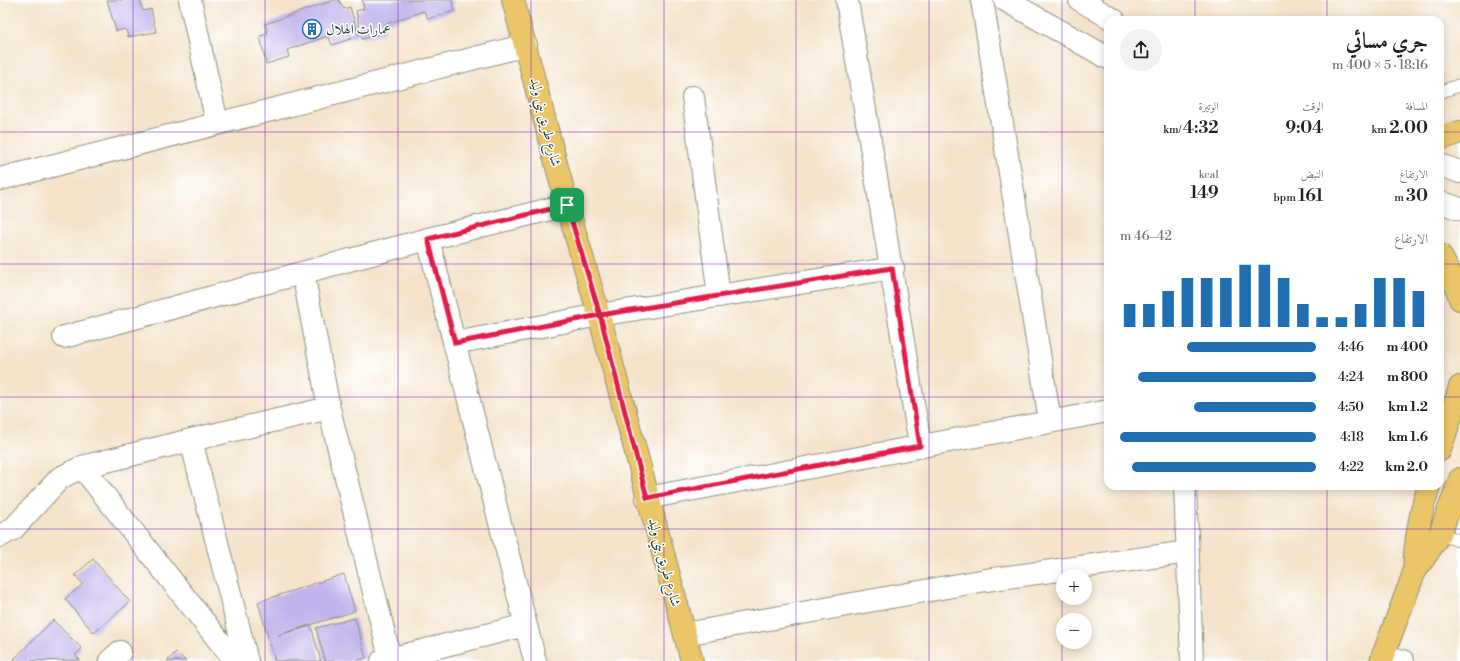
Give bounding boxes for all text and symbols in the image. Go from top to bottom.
building icon: عمارات الهلال [301,18,323,40]
place label: عمارات الهلال [326,21,391,39]
text: جري مسائي [1346,28,1428,55]
button: share [1120,29,1162,71]
text: 18:16 · 5 × 400 m [1332,57,1428,73]
street label: شارع طريق بني وليد [522,76,565,169]
text: الوتيرة [1198,100,1219,114]
text: الوقت [1302,100,1323,114]
text: المسافة [1406,100,1428,114]
text: 4:32 [1183,117,1219,139]
text: 9:04 [1285,117,1323,139]
text: 2.00 [1389,117,1428,139]
text: /km [1163,123,1183,137]
text: km [1372,123,1389,137]
text: kcal [1199,168,1219,182]
text: النبض [1301,168,1323,182]
text: الارتفاع [1399,168,1428,182]
text: 149 [1190,182,1219,204]
text: 161 [1298,185,1323,207]
text: 30 [1406,185,1428,207]
pin [550,188,584,222]
text: bpm [1274,191,1298,205]
text: m [1394,191,1406,205]
icon: arrive [556,194,578,216]
text: 42–46 m [1120,228,1172,244]
text: الارتفاع [1394,231,1428,247]
text: 4:46 [1338,339,1364,355]
text: 400 m [1386,339,1428,355]
text: 4:24 [1338,369,1364,385]
text: 800 m [1387,369,1428,385]
text: 4:50 [1338,399,1364,415]
text: 1.2 km [1388,399,1428,415]
text: 4:18 [1340,429,1364,445]
text: 1.6 km [1388,429,1428,445]
text: 4:22 [1339,459,1364,475]
text: 2.0 km [1385,459,1428,475]
street label: شارع طريق بني وليد [641,516,684,609]
map controls [1056,569,1092,649]
button: + [1056,569,1092,605]
button: − [1056,613,1092,649]

